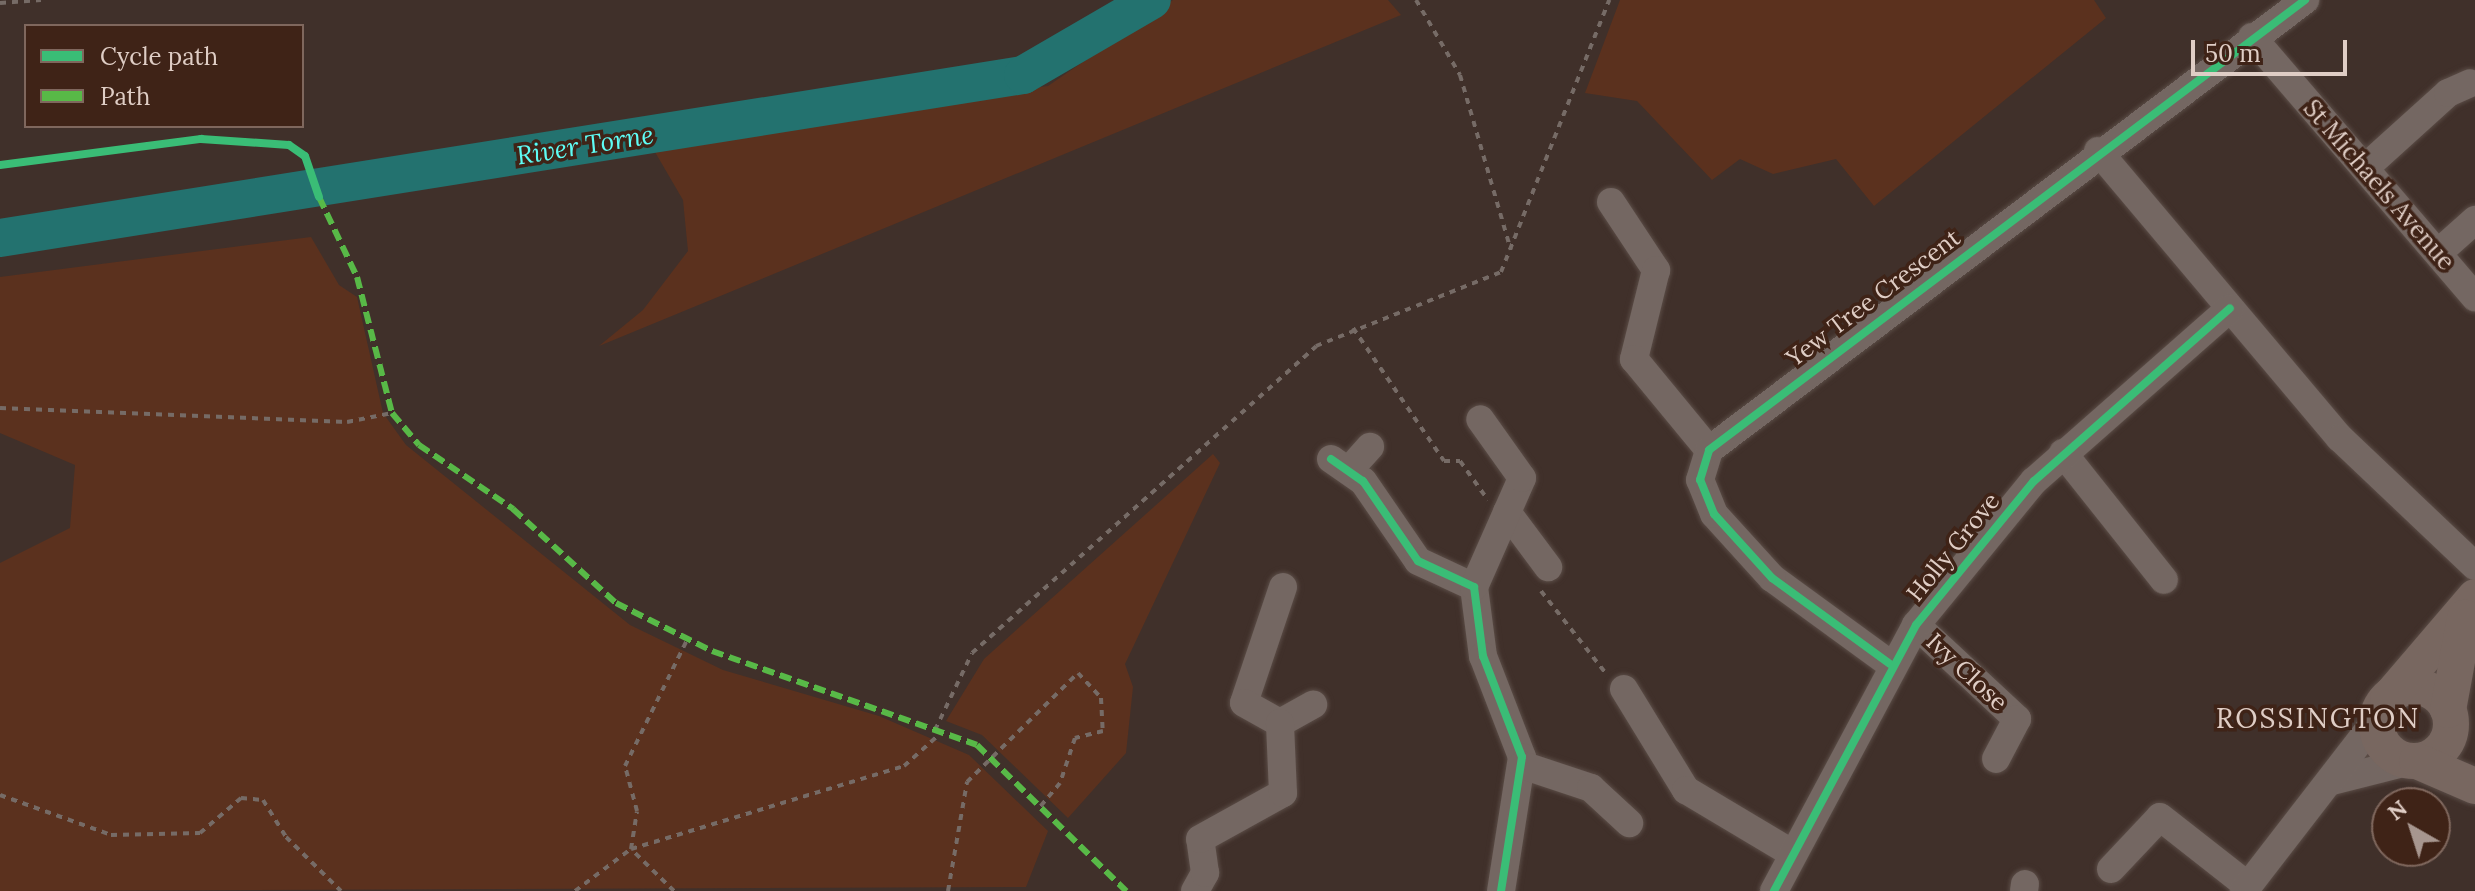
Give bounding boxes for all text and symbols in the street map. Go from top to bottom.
legend [24,24,304,128]
scale bar [2195,24,2351,74]
text: 50 m [2205,38,2261,69]
text: Cycle path [100,41,218,72]
text: Path [100,81,150,112]
street label: St Michaels Avenue [2297,94,2461,276]
water label: River Torne [514,119,656,171]
street label: Yew Tree Crescent [1780,223,1966,373]
street label: Holly Grove [1900,487,2006,607]
street label: Ivy Close [1921,627,2013,717]
district label: ROSSINGTON [2216,701,2420,735]
north arrow [2371,787,2451,867]
text: N [2382,794,2413,826]

